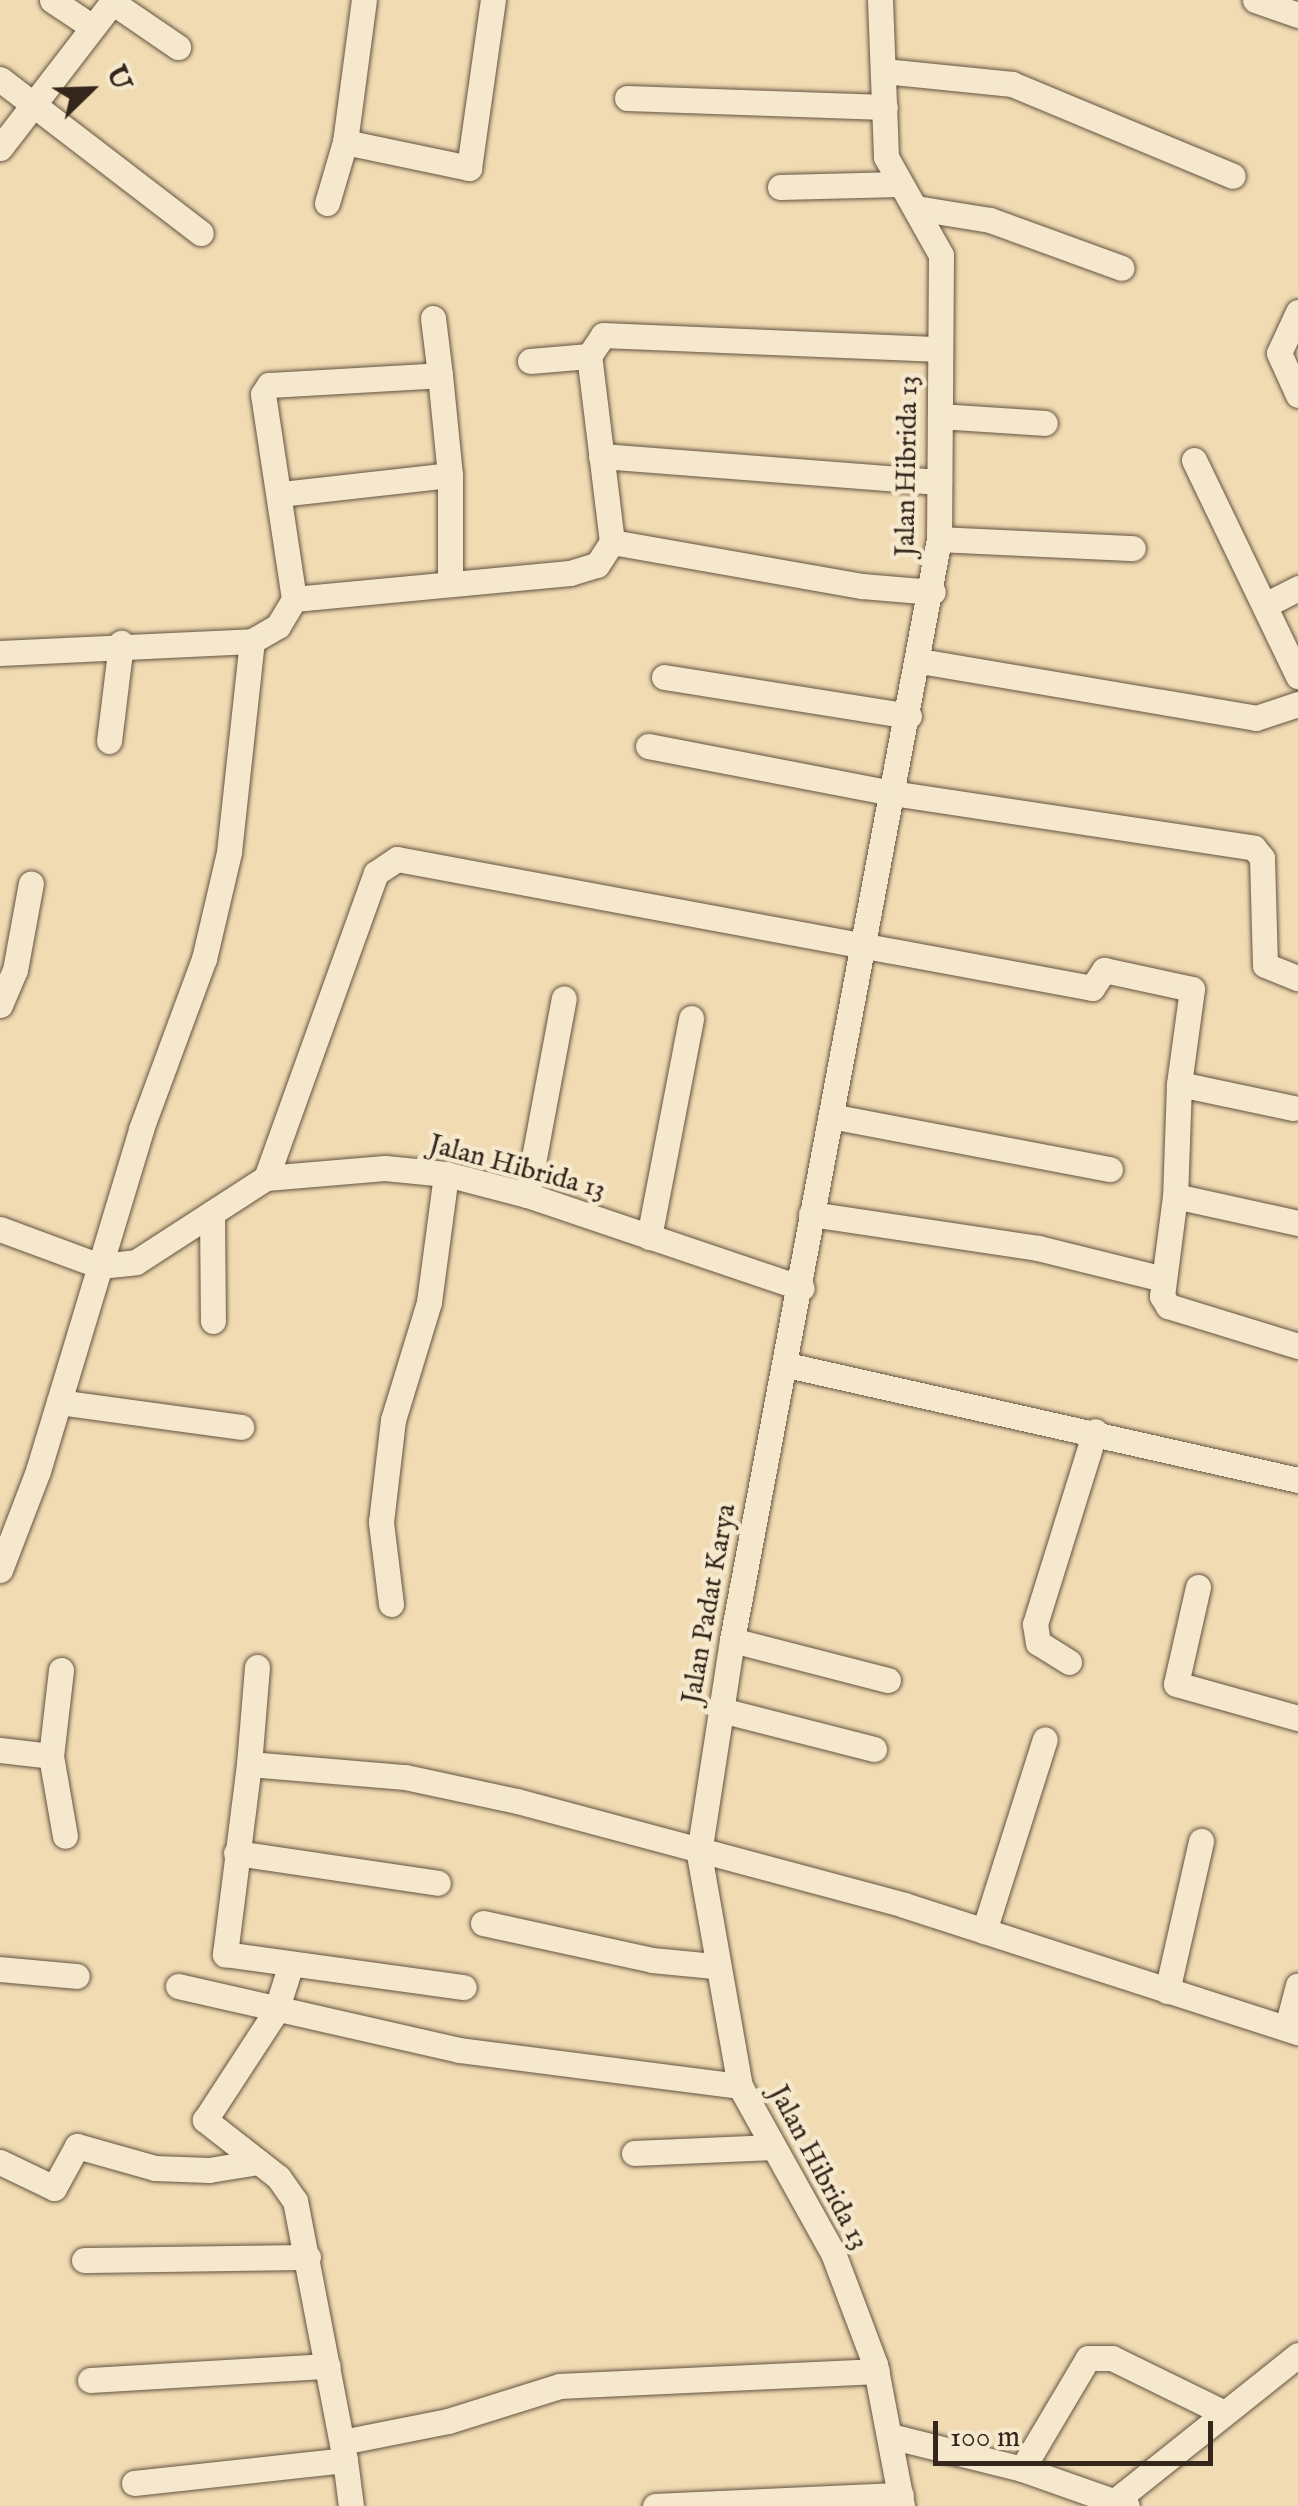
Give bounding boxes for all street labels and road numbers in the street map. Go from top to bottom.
street label: Jalan Hibrida 13 [890,375,926,557]
street label: Jalan Hibrida 13 [425,1128,609,1208]
street label: Jalan Padat Karya [676,1501,744,1707]
street label: Jalan Hibrida 13 [761,2080,875,2256]

